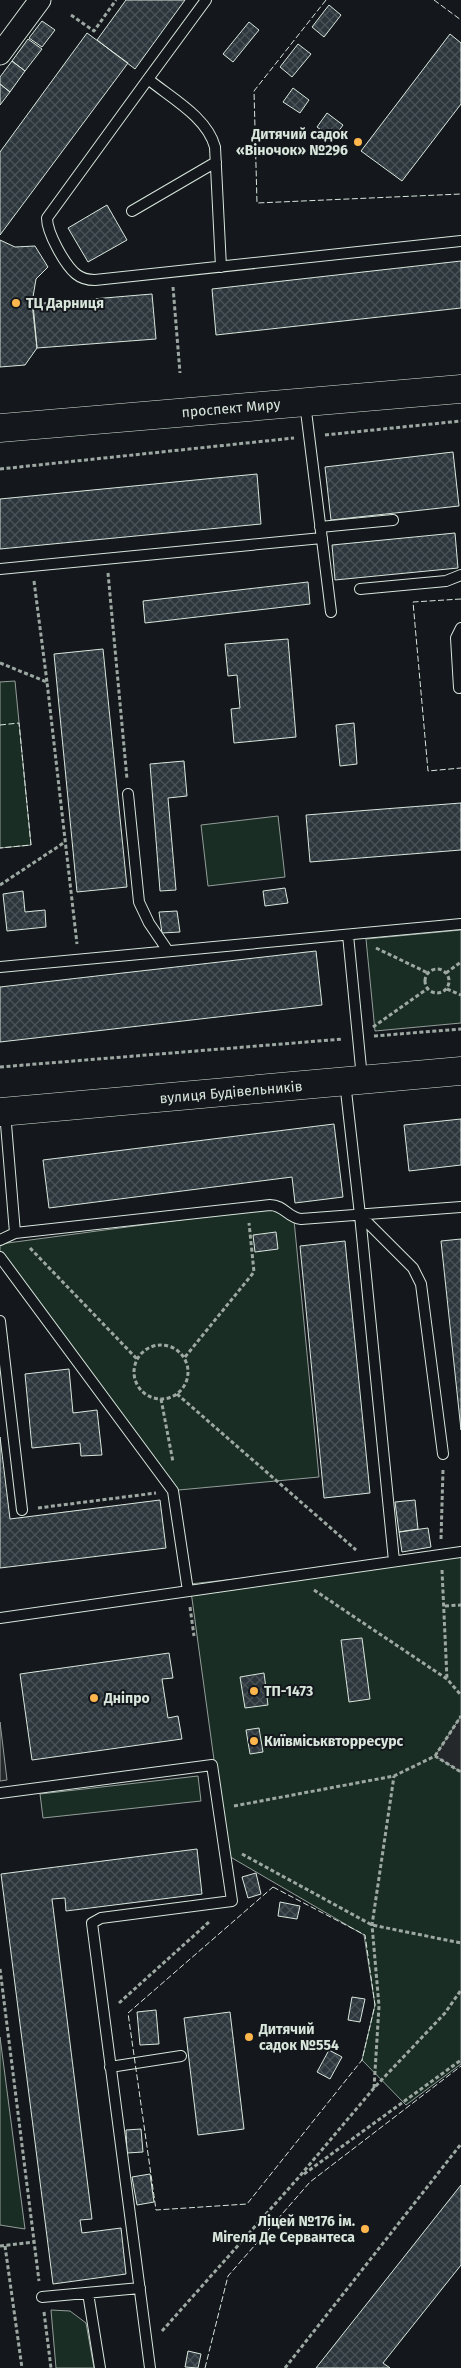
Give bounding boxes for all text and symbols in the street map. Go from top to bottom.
place label: Дитячий садок «Віночок» №296 [236,126,348,159]
marker: Дитячий садок «Віночок» №296 [352,136,364,148]
place label: ТЦ Дарниця [26,295,104,312]
marker: ТЦ Дарниця [10,297,22,309]
street label: проспект Миру [181,396,281,421]
street label: вулиця Будівельників [159,1078,303,1107]
place label: ТП-1473 [264,1683,313,1700]
marker: ТП-1473 [248,1685,260,1697]
place label: Дніпро [103,1690,150,1707]
marker: Дніпро [88,1692,100,1704]
place label: Київміськвторресурс [264,1733,403,1750]
marker: Київміськвторресурс [248,1735,260,1747]
place label: Дитячий садок №554 [258,2021,339,2054]
marker: Дитячий садок №554 [243,2031,255,2043]
place label: Ліцей №176 ім. Мігеля Де Сервантеса [212,2213,355,2246]
marker: Ліцей №176 ім. Мігеля Де Сервантеса [359,2223,371,2235]

